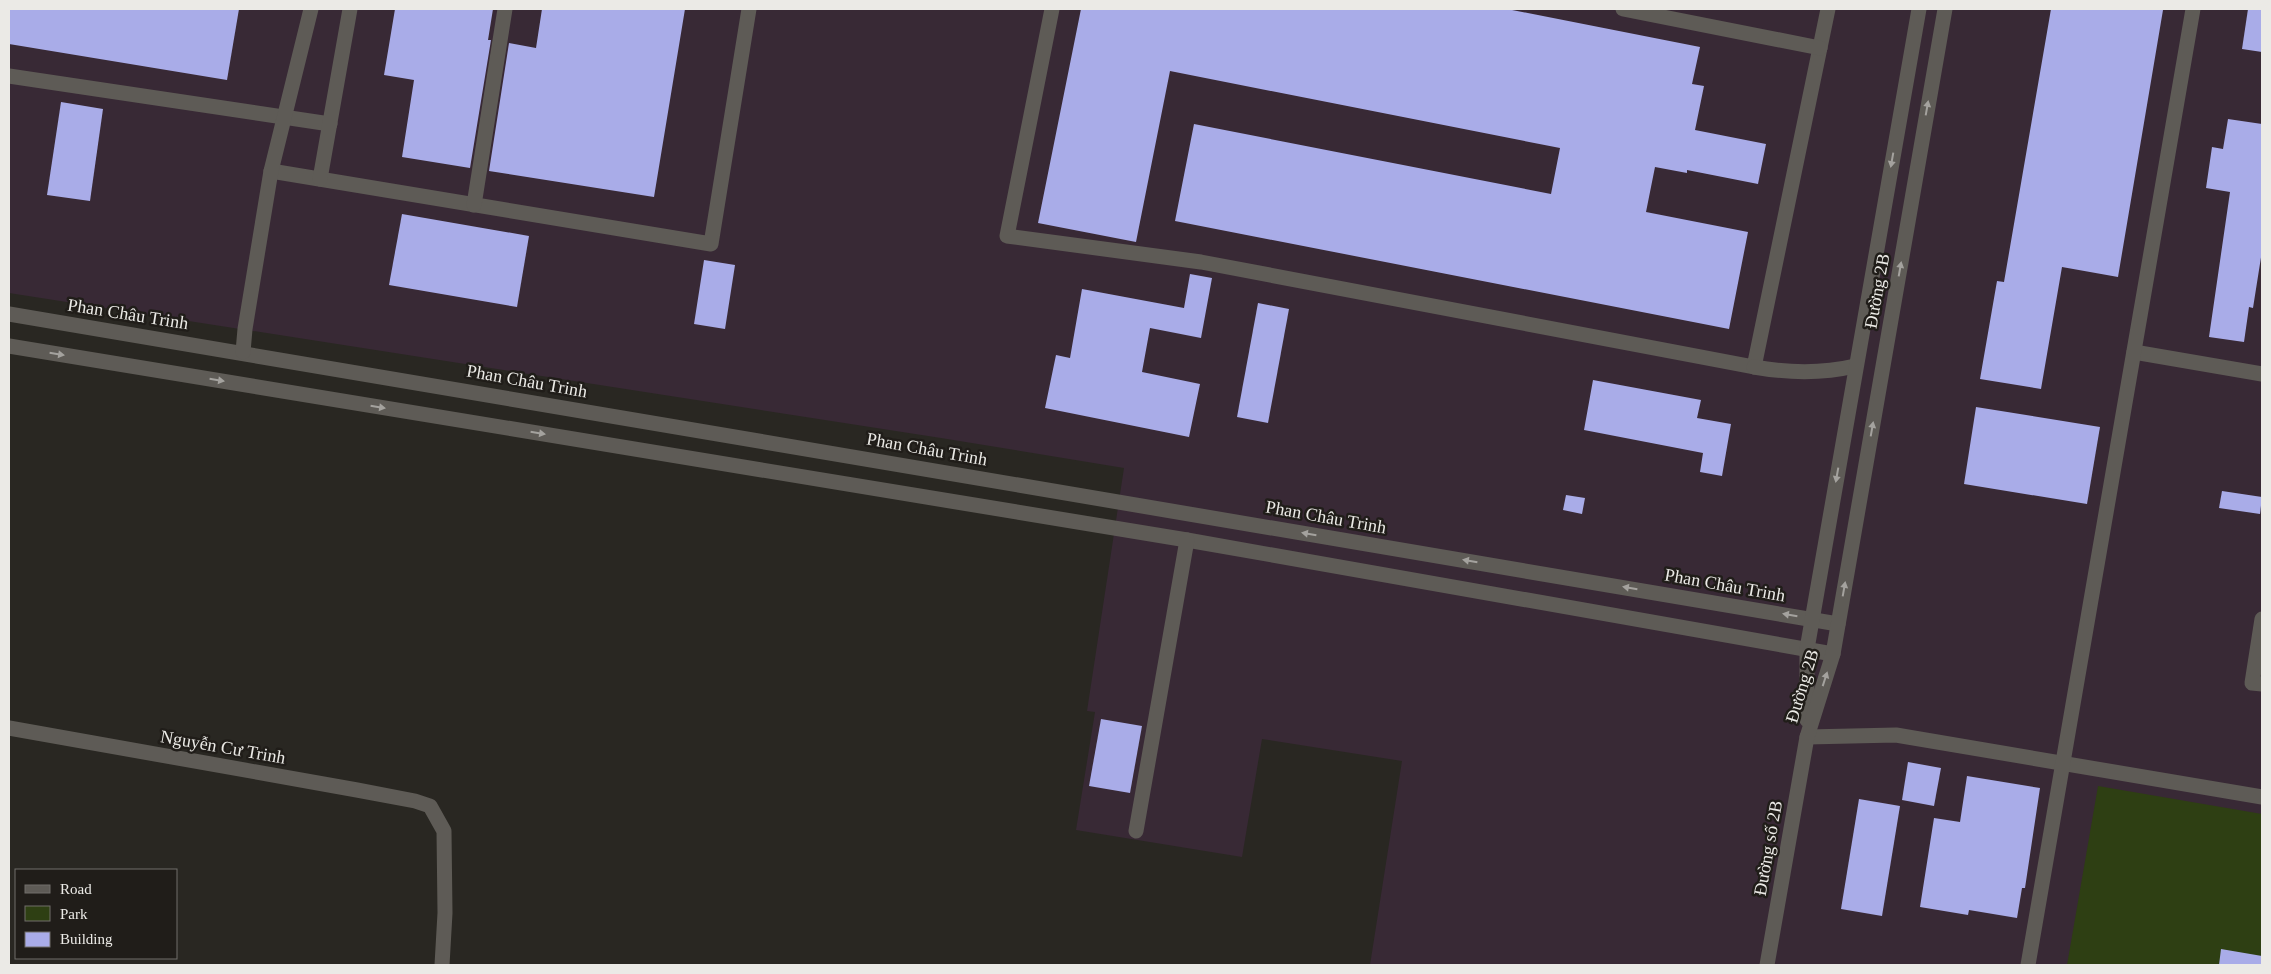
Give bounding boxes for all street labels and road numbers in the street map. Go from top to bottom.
street label: Đường 2B [1861,252,1893,330]
street label: Phan Châu Trinh [66,295,190,333]
street label: Phan Châu Trinh [465,361,589,401]
street label: Phan Châu Trinh [865,429,989,469]
street label: Phan Châu Trinh [1264,497,1388,537]
street label: Phan Châu Trinh [1663,565,1787,605]
street label: Đường 2B [1781,647,1823,725]
street label: Nguyễn Cư Trinh [159,726,287,768]
street label: Đường số 2B [1750,799,1786,897]

